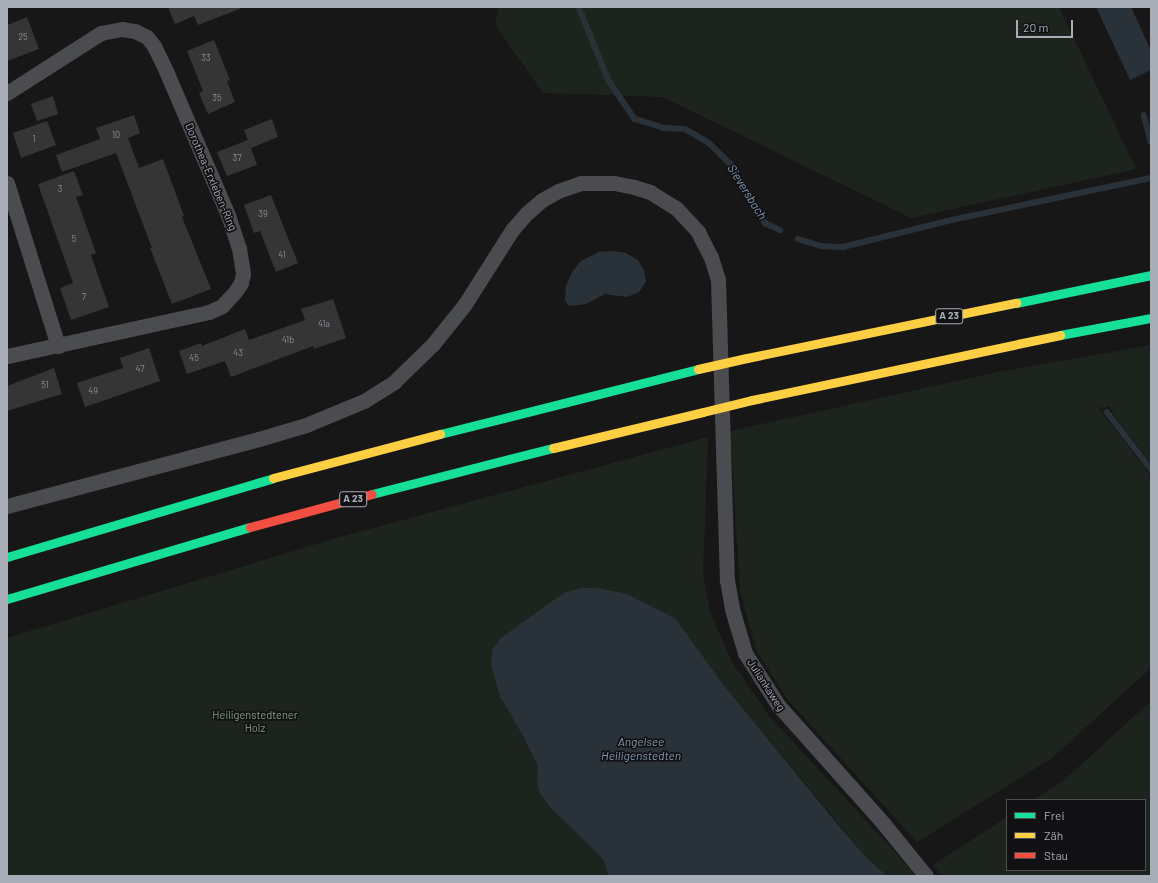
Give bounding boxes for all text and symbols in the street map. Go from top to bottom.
scale bar [1018,12,1075,38]
text: 20 m [1023,20,1049,34]
house number: 25 [18,32,28,42]
house number: 33 [201,53,211,63]
house number: 35 [212,93,222,103]
street label: Dorothea-Erxleben-Ring [182,121,240,233]
house number: 10 [112,130,120,140]
house number: 1 [32,134,36,144]
house number: 37 [233,153,241,163]
water label: Sieversbach [724,162,770,222]
house number: 3 [58,184,62,194]
house number: 39 [258,209,268,219]
house number: 5 [72,234,76,244]
house number: 41 [278,250,286,260]
house number: 7 [82,292,86,302]
road number: A 23 [935,308,963,324]
house number: 41a [318,319,330,329]
house number: 41b [282,335,294,345]
house number: 43 [233,348,243,358]
house number: 45 [189,353,199,363]
house number: 47 [136,364,144,374]
house number: 51 [41,380,49,390]
house number: 49 [88,386,98,396]
road number: A 23 [339,491,367,507]
street label: Juliankaweg [744,656,788,714]
park label: Heiligenstedtener Holz [212,709,298,735]
water label: Angelsee Heiligenstedten [601,735,681,763]
legend [1006,799,1146,871]
text: Frei [1044,808,1064,822]
text: Zäh [1044,828,1063,842]
text: Stau [1044,848,1068,862]

